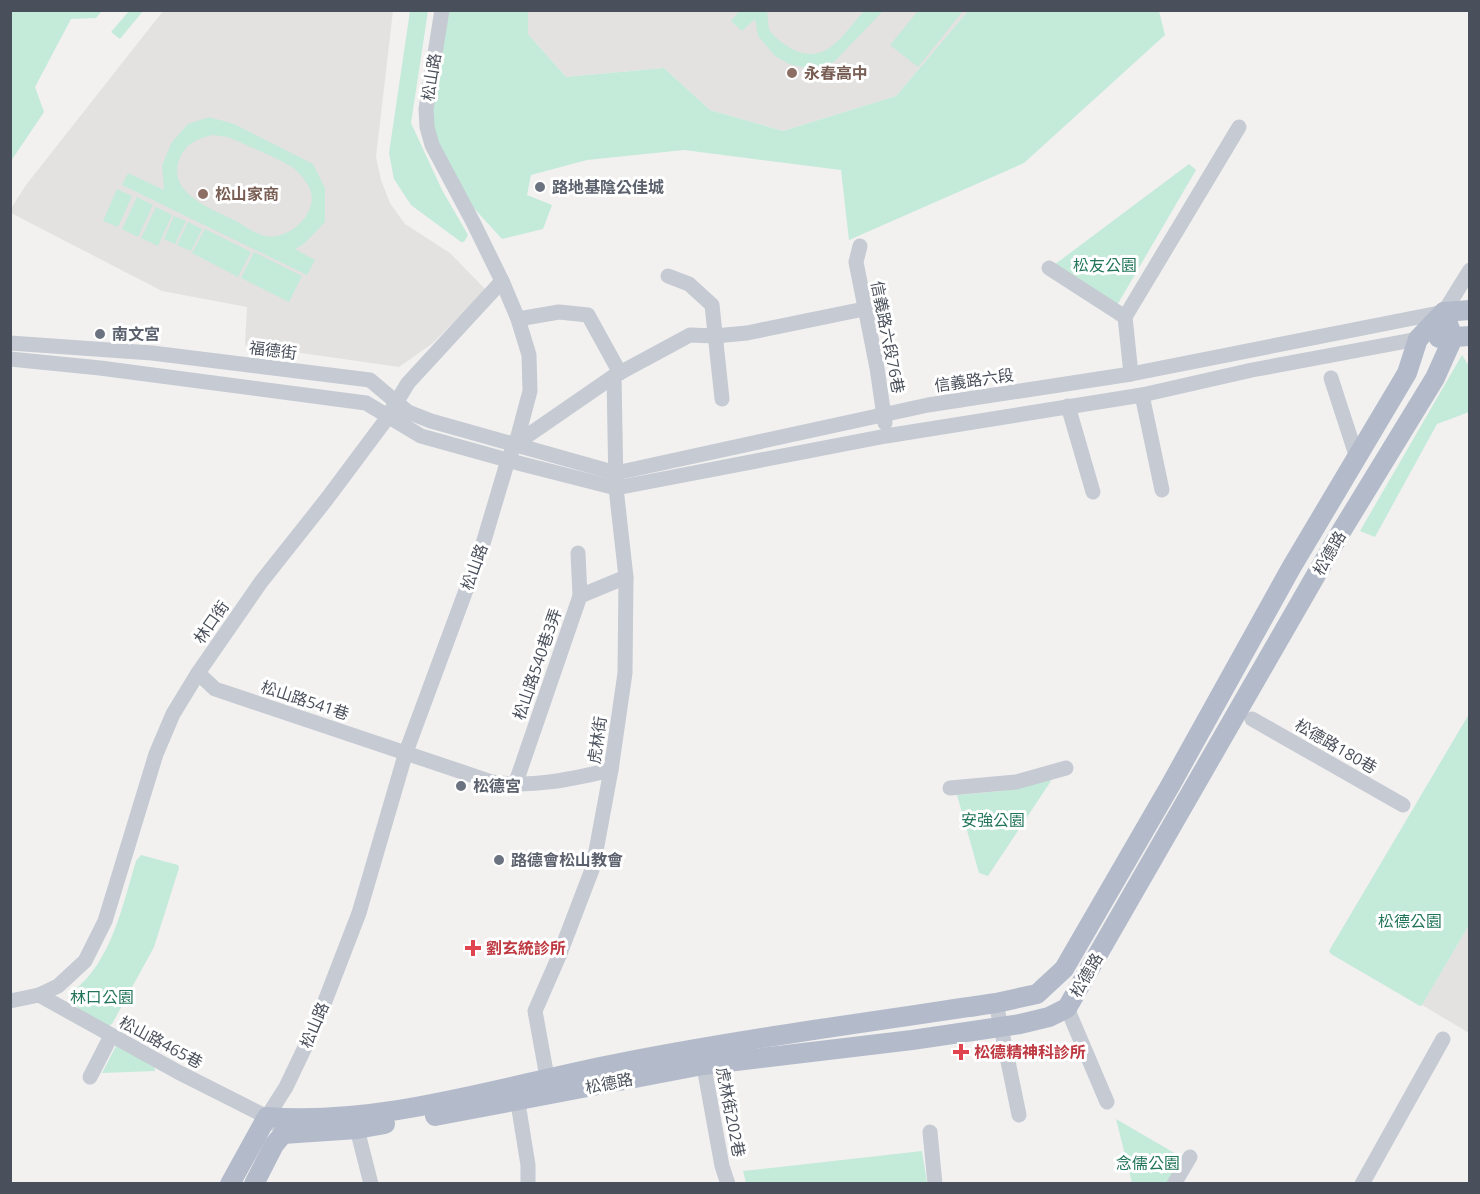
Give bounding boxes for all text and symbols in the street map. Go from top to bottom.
street label: 松山路 [416,52,446,102]
place label: 永春高中 [804,62,868,84]
marker: 永春高中 [785,66,799,80]
place label: 路地基陰公佳城 [552,176,664,198]
marker: 路地基陰公佳城 [533,180,547,194]
place label: 松山家商 [215,183,279,205]
marker: 松山家商 [196,187,210,201]
park label: 松友公園 [1073,254,1137,276]
street label: 信義路六段76巷 [866,279,910,395]
place label: 南文宮 [112,323,160,345]
marker: 南文宮 [93,327,107,341]
street label: 福德街 [248,336,298,364]
street label: 信義路六段 [933,364,1015,396]
street label: 松德路 [1307,527,1351,579]
street label: 松山路 [455,541,493,593]
street label: 林口街 [188,596,234,648]
street label: 松山路540巷3弄 [508,605,566,723]
street label: 松山路541巷 [258,675,352,725]
street label: 松德路180巷 [1291,714,1381,778]
street label: 虎林街 [583,715,611,765]
place label: 松德宮 [473,775,521,797]
marker: 松德宮 [454,779,468,793]
park label: 安強公園 [961,809,1025,831]
place label: 路德會松山教會 [511,849,623,871]
marker: 路德會松山教會 [492,853,506,867]
park label: 松德公園 [1378,910,1442,932]
place label: 劉玄統診所 [486,937,566,959]
marker: 劉玄統診所 [464,939,482,957]
street label: 松德路 [1064,949,1108,1001]
park label: 林口公園 [70,986,134,1008]
street label: 松山路 [294,999,334,1051]
street label: 松山路465巷 [115,1011,207,1073]
place label: 松德精神科診所 [974,1041,1086,1063]
marker: 松德精神科診所 [952,1043,970,1061]
street label: 虎林街202巷 [711,1065,751,1159]
street label: 松德路 [583,1068,635,1098]
park label: 念儒公園 [1116,1152,1180,1174]

